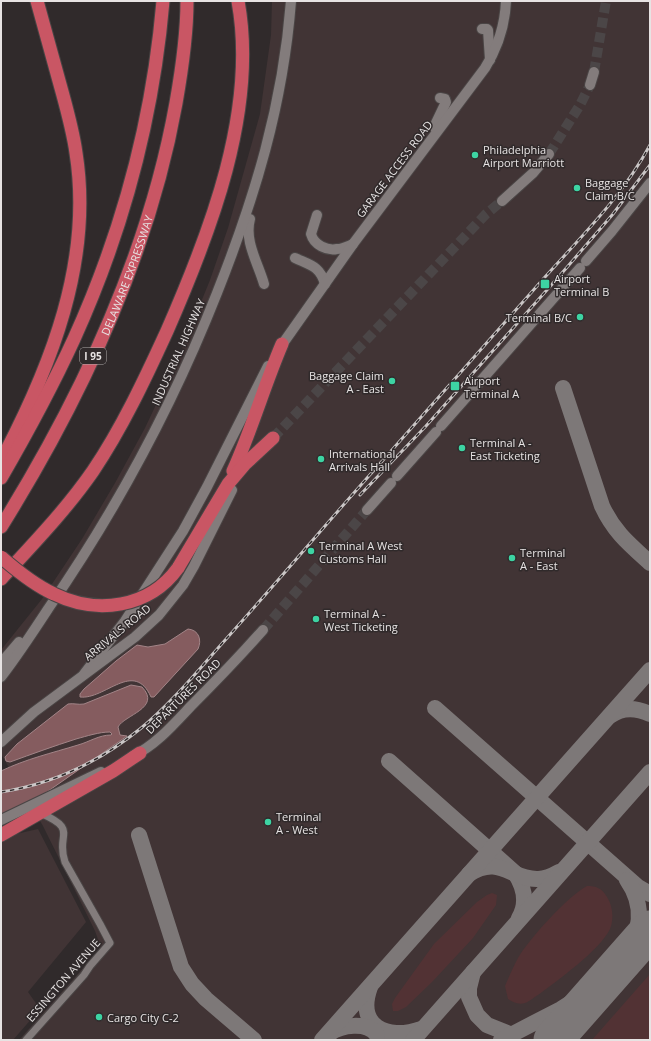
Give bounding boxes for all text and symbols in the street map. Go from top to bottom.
street label: GARAGE ACCESS ROAD [353,117,435,221]
place label: Philadelphia Airport Marriott [483,142,564,170]
marker: Philadelphia Airport Marriott [470,150,480,160]
place label: Baggage Claim B/C [585,175,635,203]
marker: Baggage Claim B/C [572,183,582,193]
street label: DELAWARE EXPRESSWAY [97,212,156,337]
place label: Airport Terminal B [554,271,609,299]
marker: Airport Terminal B [539,278,551,290]
street label: INDUSTRIAL HIGHWAY [148,295,209,408]
place label: Terminal B/C [506,310,572,325]
marker: Terminal B/C [575,312,585,322]
road number: I 95 [80,348,106,364]
place label: Baggage Claim A - East [309,368,384,396]
place label: Airport Terminal A [464,373,519,401]
marker: Baggage Claim A - East [387,376,397,386]
marker: Airport Terminal A [449,380,461,392]
place label: Terminal A - East Ticketing [470,435,540,463]
marker: Terminal A - East Ticketing [457,443,467,453]
place label: International Arrivals Hall [329,446,395,474]
marker: International Arrivals Hall [316,454,326,464]
place label: Terminal A West Customs Hall [319,538,403,566]
place label: Terminal A - East [520,545,565,573]
marker: Terminal A West Customs Hall [306,546,316,556]
marker: Terminal A - East [507,553,517,563]
street label: ARRIVALS ROAD [80,600,154,664]
place label: Terminal A - West Ticketing [324,606,398,634]
marker: Terminal A - West Ticketing [311,614,321,624]
street label: DEPARTURES ROAD [142,655,224,737]
place label: Terminal A - West [276,809,321,837]
marker: Terminal A - West [263,817,273,827]
street label: ESSINGTON AVENUE [23,935,103,1025]
place label: Cargo City C-2 [107,1010,179,1025]
marker: Cargo City C-2 [94,1012,104,1022]

